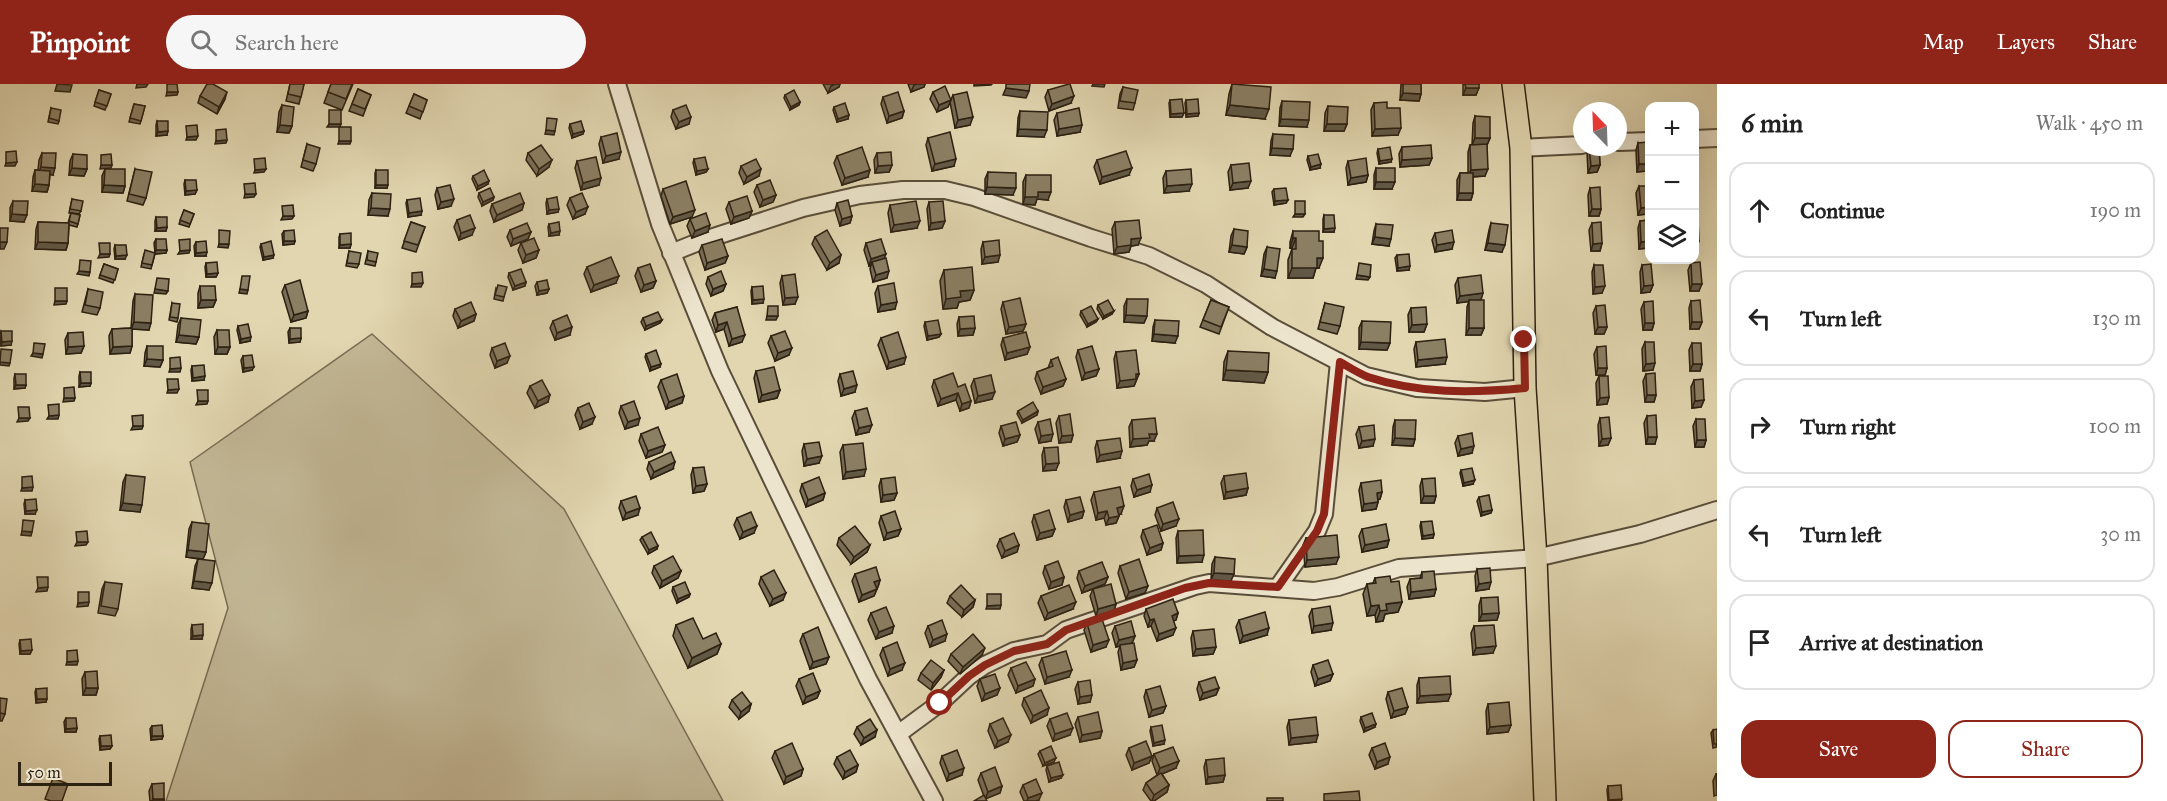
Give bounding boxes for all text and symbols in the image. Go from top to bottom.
search box [166,15,586,69]
text: Pinpoint [30,25,130,60]
icon: search [187,26,220,59]
text: Search here [235,29,339,56]
text: Map [1923,29,1964,55]
text: Layers [1997,29,2055,55]
text: Share [2088,29,2137,55]
north arrow [1573,102,1627,156]
map controls [1645,102,1699,264]
button: + [1645,102,1699,156]
text: 6 min [1741,107,1803,139]
text: Walk · 450 m [2036,111,2143,135]
button: − [1645,156,1699,210]
icon: ahead [1743,194,1776,227]
text: Continue [1800,197,1885,224]
text: 190 m [2090,198,2141,222]
button: layers [1645,210,1699,264]
icon: left [1743,302,1776,335]
text: Turn left [1800,305,1882,332]
text: 130 m [2092,306,2141,330]
route end [1510,326,1536,352]
icon: right [1743,410,1776,443]
text: Turn right [1800,413,1896,440]
text: 100 m [2089,414,2141,438]
icon: left [1743,518,1776,551]
text: Turn left [1800,521,1882,548]
text: 30 m [2100,522,2141,546]
icon: arrive [1743,626,1776,659]
text: Arrive at destination [1800,629,1983,656]
route start [926,689,952,715]
button: Save [1741,720,1936,778]
button: Share [1948,720,2143,778]
scale bar [18,759,112,786]
text: 50 m [27,763,61,782]

